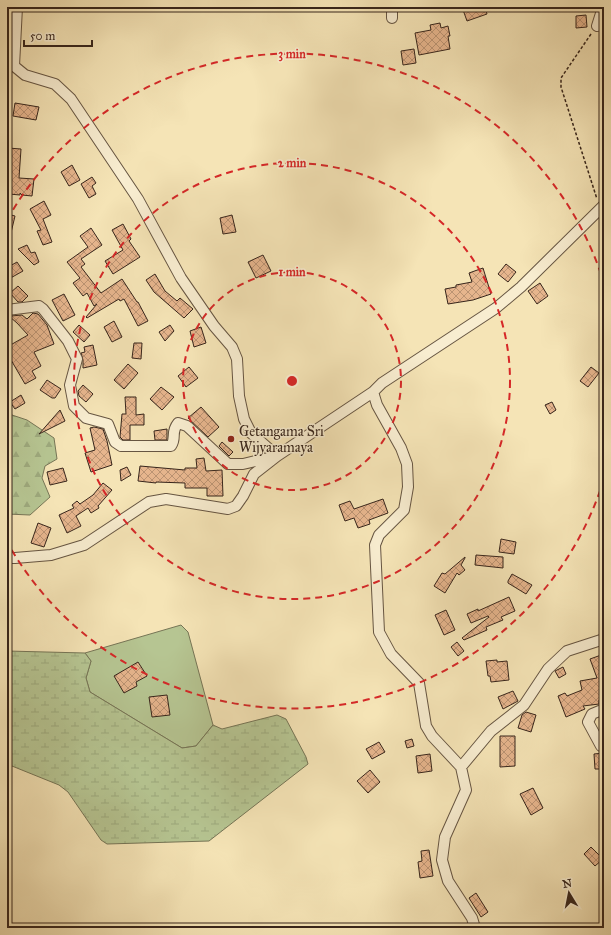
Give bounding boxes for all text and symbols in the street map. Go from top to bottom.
scale bar [24,22,92,48]
text: 50 m [30,29,55,43]
text: 3 min [278,47,306,62]
text: 2 min [278,156,307,170]
text: 1 min [278,265,306,279]
centre of rings [285,374,299,388]
place label: Getangama Sri Wijyaramaya [239,423,324,456]
marker: Getangama Sri Wijyaramaya [226,434,236,444]
north arrow [549,873,589,913]
text: N [562,876,574,891]

